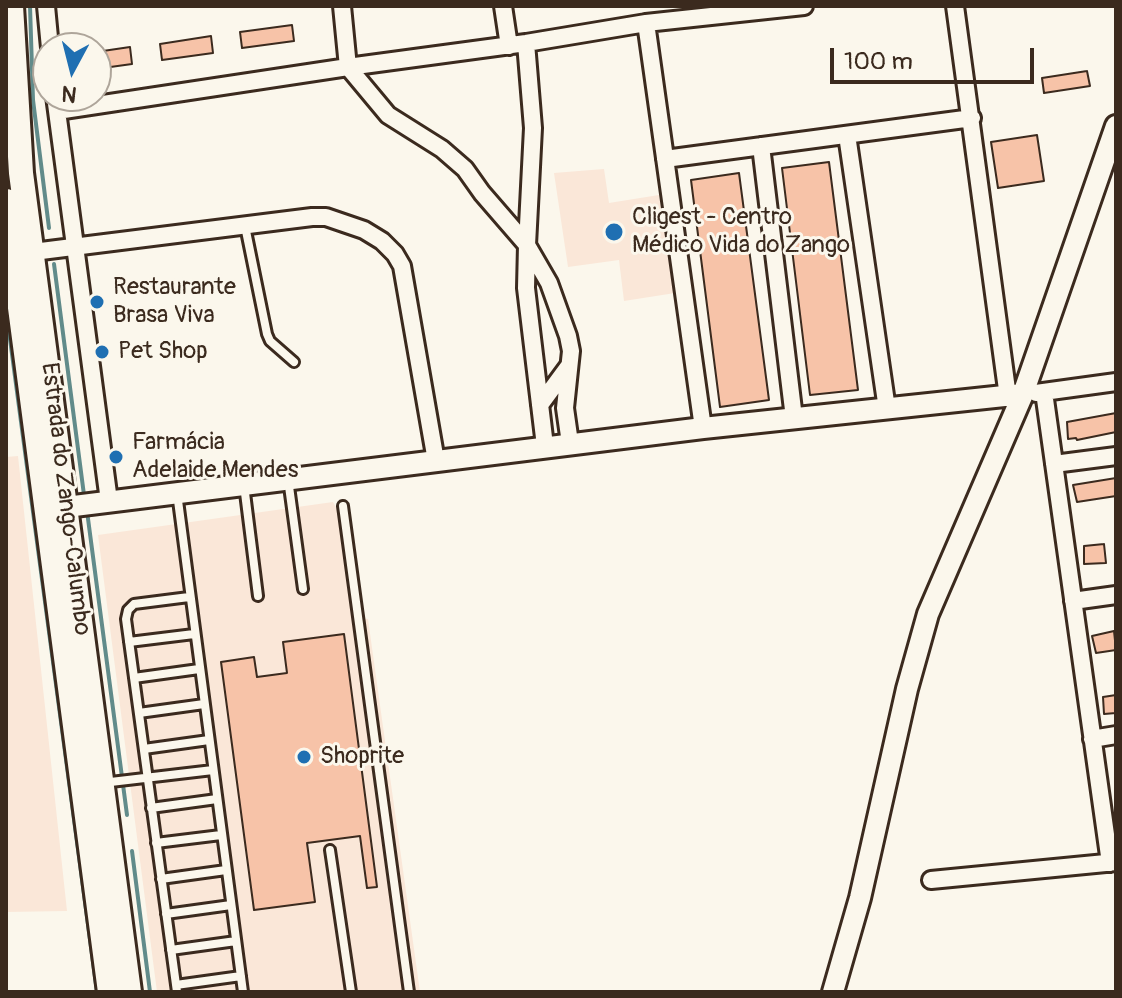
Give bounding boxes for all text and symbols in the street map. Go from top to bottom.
north arrow [32,32,112,112]
scale bar [834,32,1038,82]
text: 100 m [844,47,913,76]
text: N [60,79,78,109]
place label: Cligest - Centro Médico Vida do Zango [632,204,850,260]
marker: Cligest - Centro Médico Vida do Zango [603,221,625,243]
place label: Restaurante Brasa Viva [113,274,236,330]
marker: Restaurante Brasa Viva [88,293,106,311]
place label: Pet Shop [118,338,208,366]
marker: Pet Shop [93,343,111,361]
street label: Estrada do Zango-Calumbo [34,361,96,637]
place label: Farmácia Adelaide Mendes [132,429,298,485]
marker: Farmácia Adelaide Mendes [107,448,125,466]
place label: Shoprite [320,743,404,771]
marker: Shoprite [295,748,313,766]

